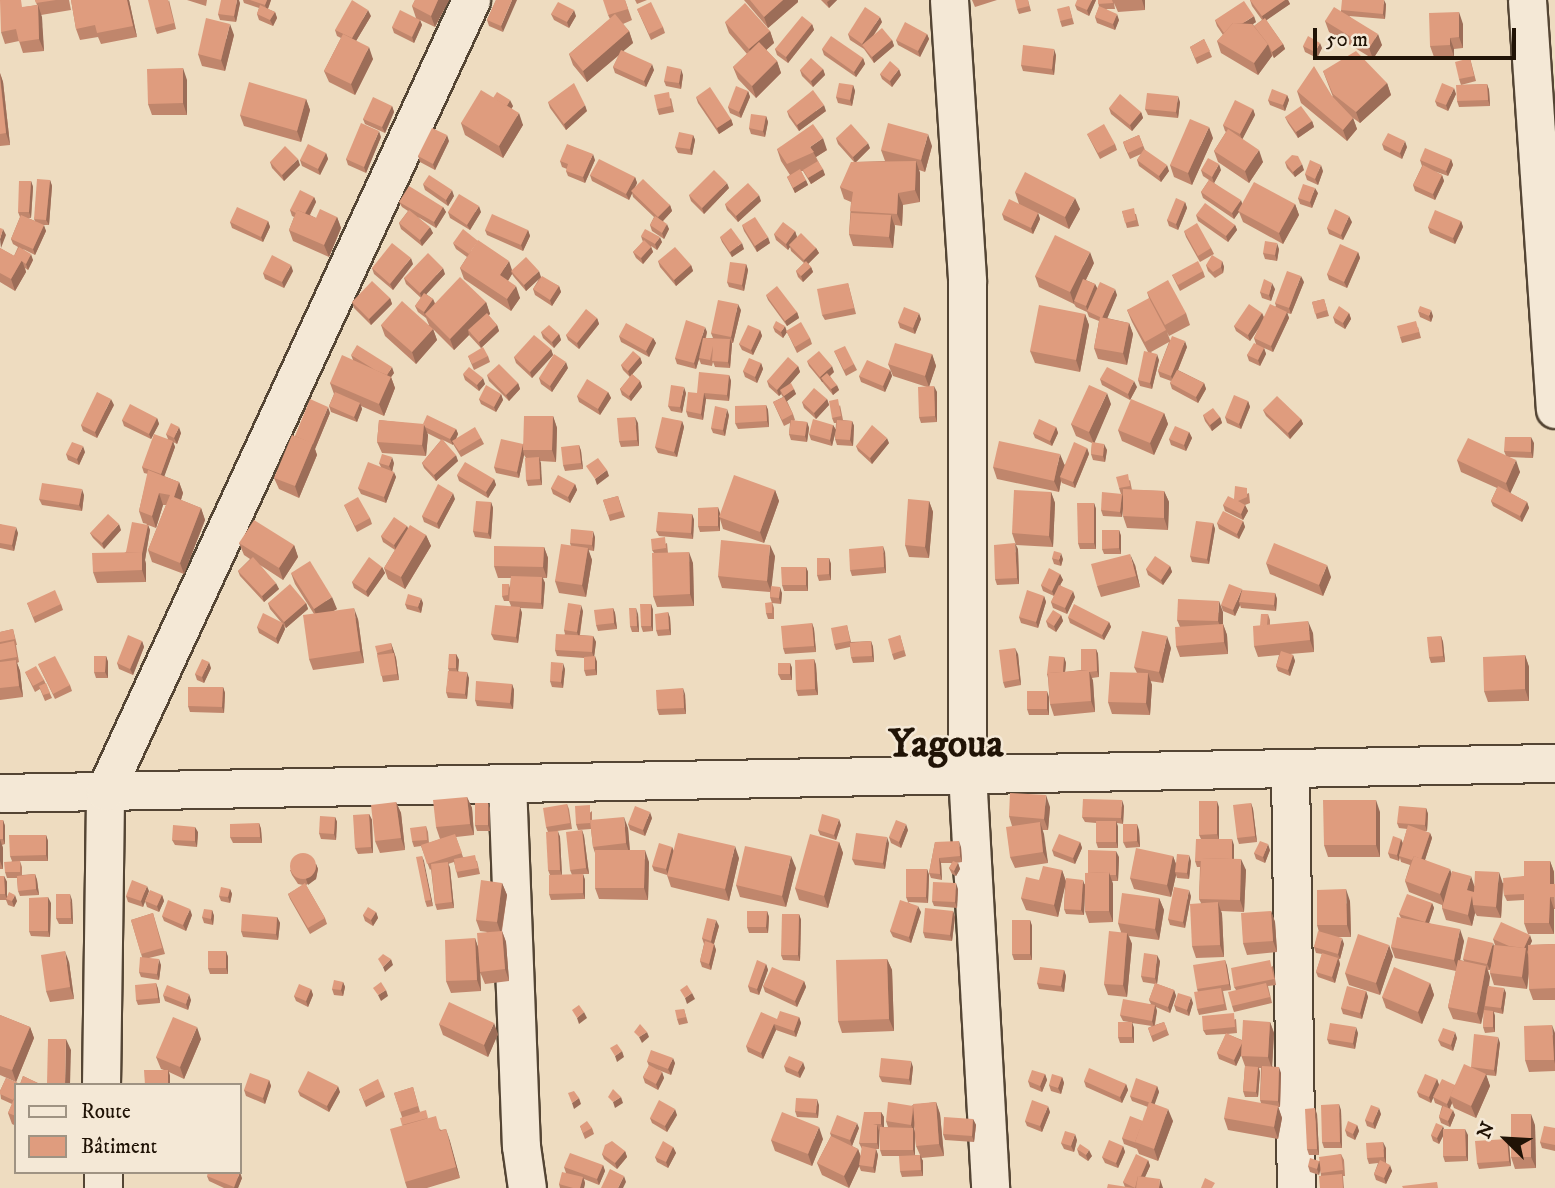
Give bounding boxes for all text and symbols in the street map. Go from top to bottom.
scale bar [1317,14,1520,58]
text: 50 m [1326,27,1368,53]
district label: Yagoua [889,721,1003,769]
legend [14,1083,242,1174]
text: Route [81,1099,131,1125]
north arrow [1471,1104,1541,1174]
text: N [1473,1118,1500,1142]
text: Bâtiment [81,1134,157,1160]

